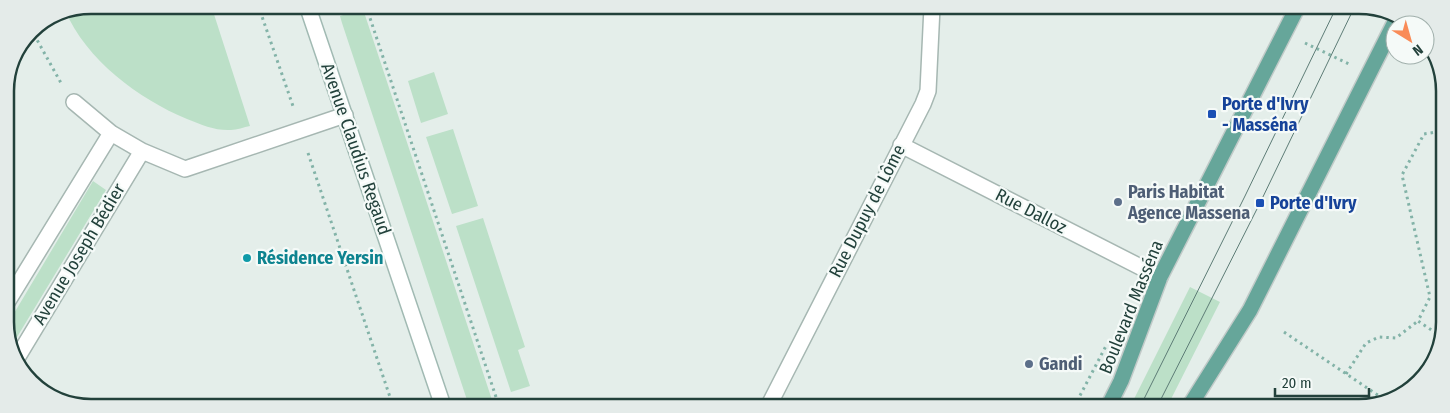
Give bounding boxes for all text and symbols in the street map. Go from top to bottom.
north arrow [1385,15,1435,65]
text: N [1409,41,1426,59]
street label: Avenue Claudius Regaud [316,60,396,238]
place label: Porte d'Ivry - Masséna [1222,93,1309,136]
marker: Porte d'Ivry - Masséna [1206,108,1218,120]
street label: Rue Dupuy de Lôme [824,141,910,281]
street label: Avenue Joseph Bédier [28,179,130,329]
place label: Paris Habitat Agence Massena [1127,181,1250,224]
street label: Rue Dalloz [992,184,1070,238]
place label: Porte d'Ivry [1270,192,1357,214]
marker: Paris Habitat Agence Massena [1112,196,1124,208]
marker: Porte d'Ivry [1254,197,1266,209]
street label: Boulevard Masséna [1094,237,1168,377]
place label: Résidence Yersin [257,247,383,269]
marker: Résidence Yersin [241,252,253,264]
place label: Gandi [1039,353,1082,375]
marker: Gandi [1023,358,1035,370]
scale bar [1275,366,1369,398]
text: 20 m [1282,374,1312,392]

